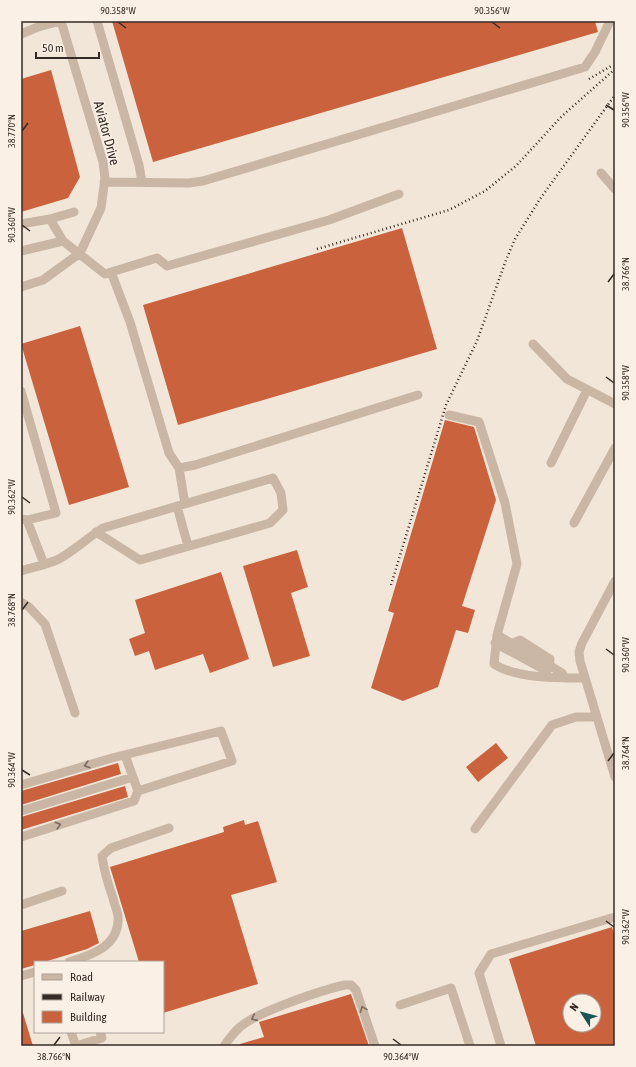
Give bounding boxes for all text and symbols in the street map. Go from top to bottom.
text: 90.358°W [100,5,136,16]
text: 90.356°W [474,5,510,16]
scale bar [36,34,99,60]
text: 50 m [42,41,64,55]
text: 90.356°W [620,92,631,128]
street label: Aviator Drive [91,99,123,167]
text: 38.770°N [6,114,17,148]
text: 90.360°W [6,207,17,243]
text: 38.766°N [620,257,631,291]
text: 90.358°W [620,365,631,401]
text: 90.362°W [6,479,17,515]
text: 38.768°N [6,593,17,627]
text: 90.360°W [620,637,631,673]
text: 38.764°N [620,736,631,770]
text: 90.364°W [6,752,17,788]
one-way arrow [84,760,91,769]
one-way arrow [55,821,62,830]
text: 90.362°W [620,909,631,945]
legend [34,961,164,1033]
text: Road [70,970,93,984]
text: Railway [70,990,105,1004]
north arrow [562,993,602,1033]
text: N [567,1001,581,1013]
one-way arrow [359,1005,367,1012]
text: Building [70,1010,108,1024]
one-way arrow [251,1013,258,1021]
text: 38.766°N [37,1051,71,1062]
text: 90.364°W [383,1051,419,1062]

